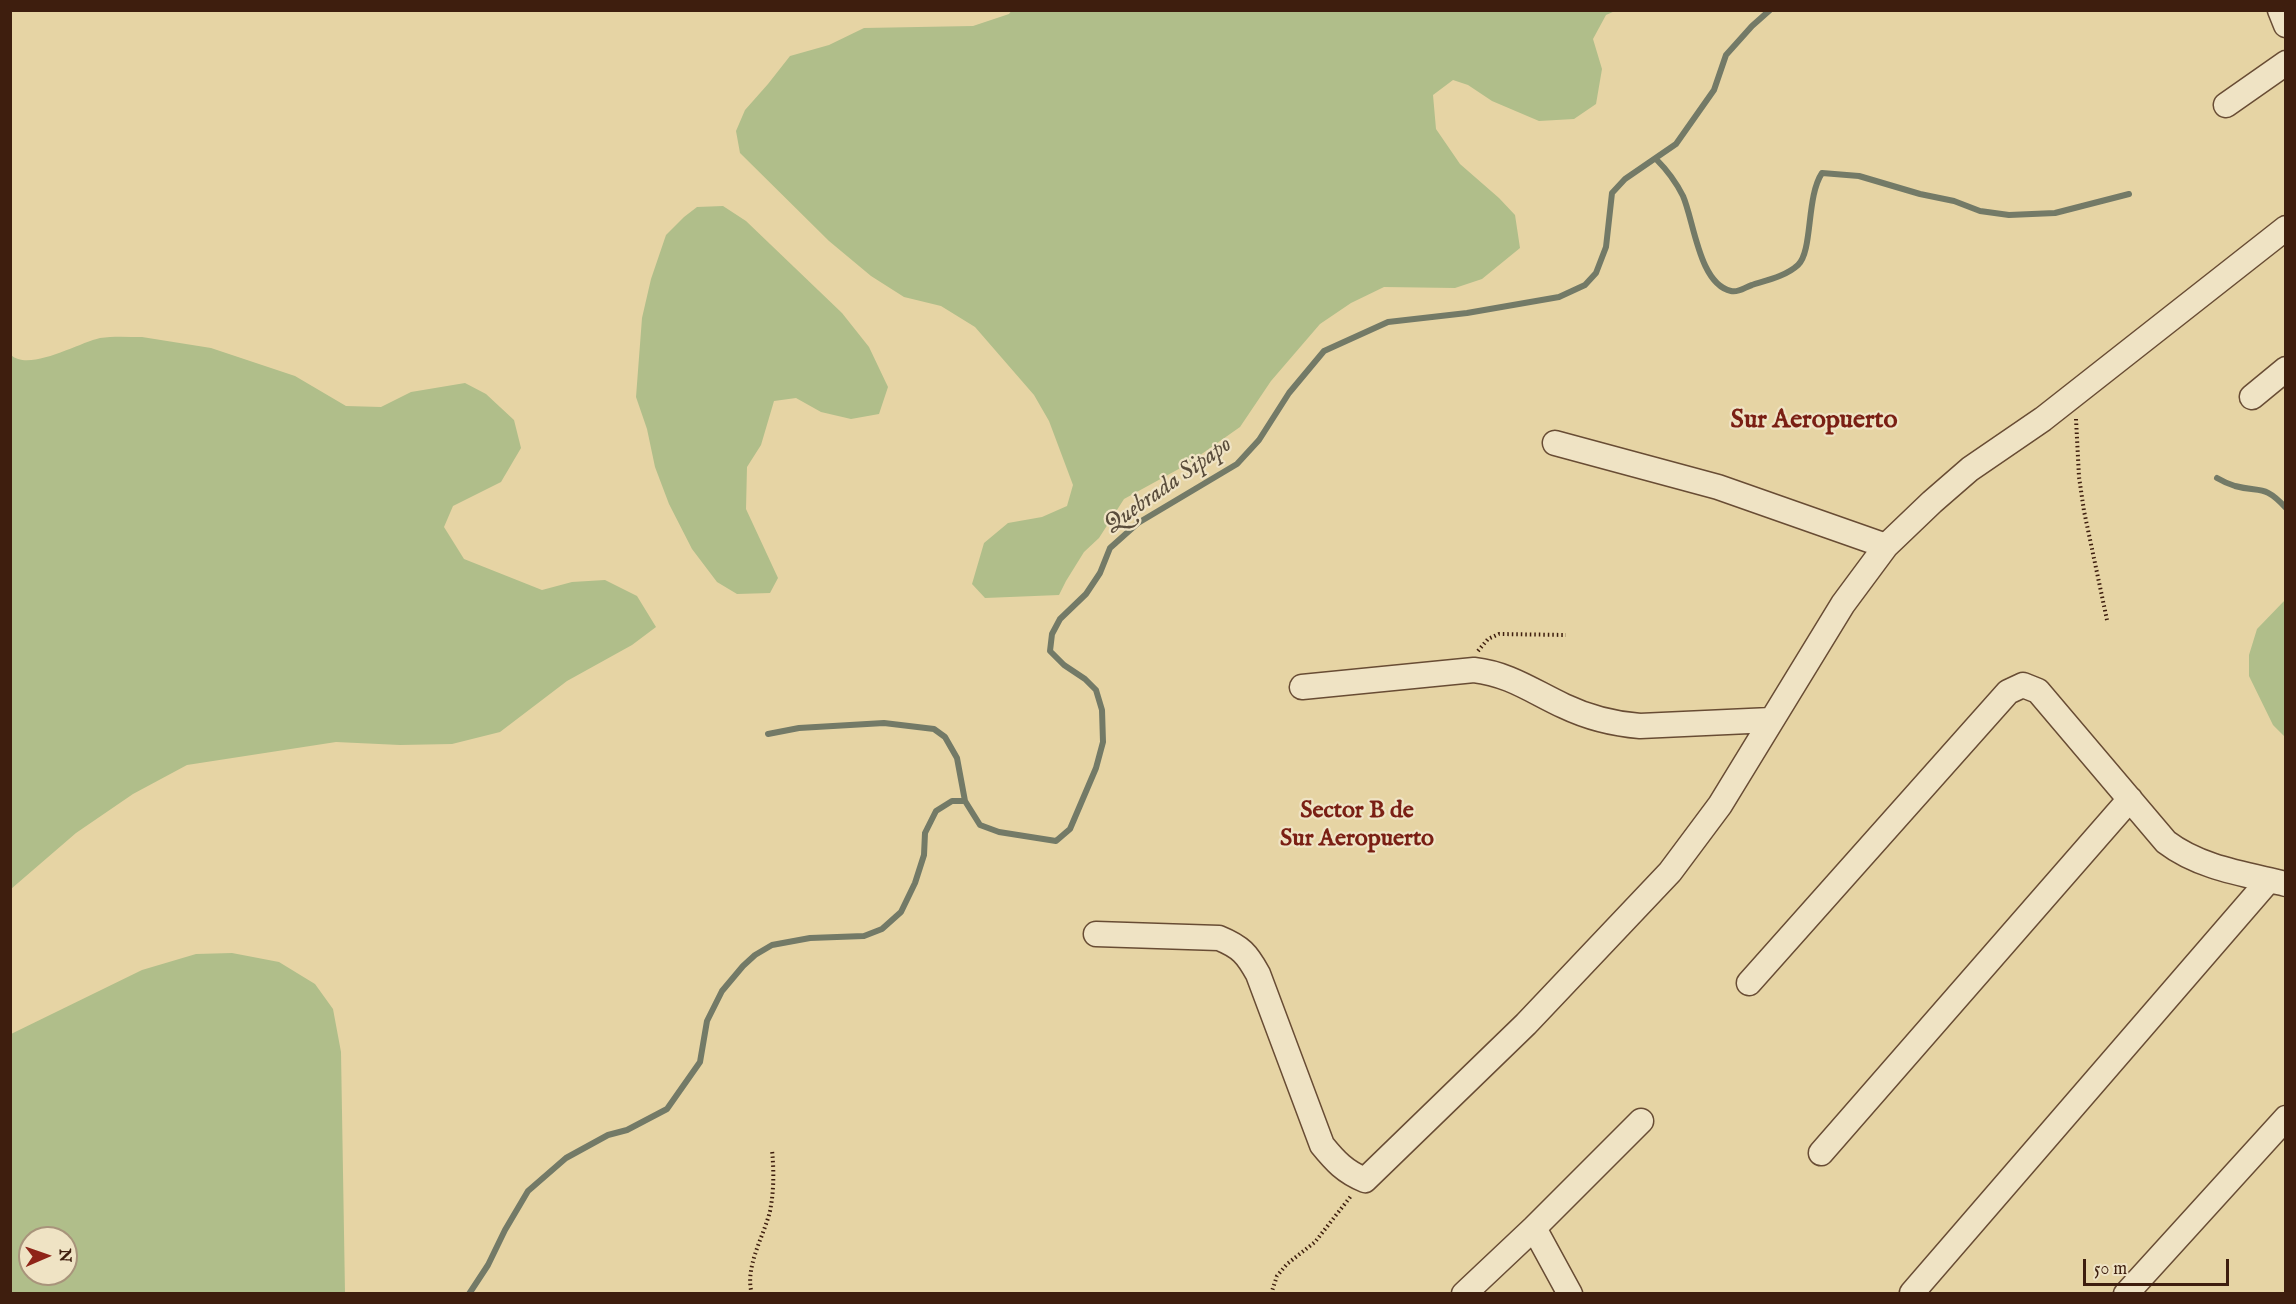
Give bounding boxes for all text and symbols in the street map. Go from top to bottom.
district label: Sur Aeropuerto [1731,406,1897,438]
water label: Quebrada Sipapo [1100,432,1238,540]
district label: Sector B de Sur Aeropuerto [1280,798,1434,854]
north arrow [18,1226,78,1286]
scale bar [2086,1247,2232,1285]
text: N [54,1248,74,1263]
text: 50 m [2094,1258,2127,1281]

